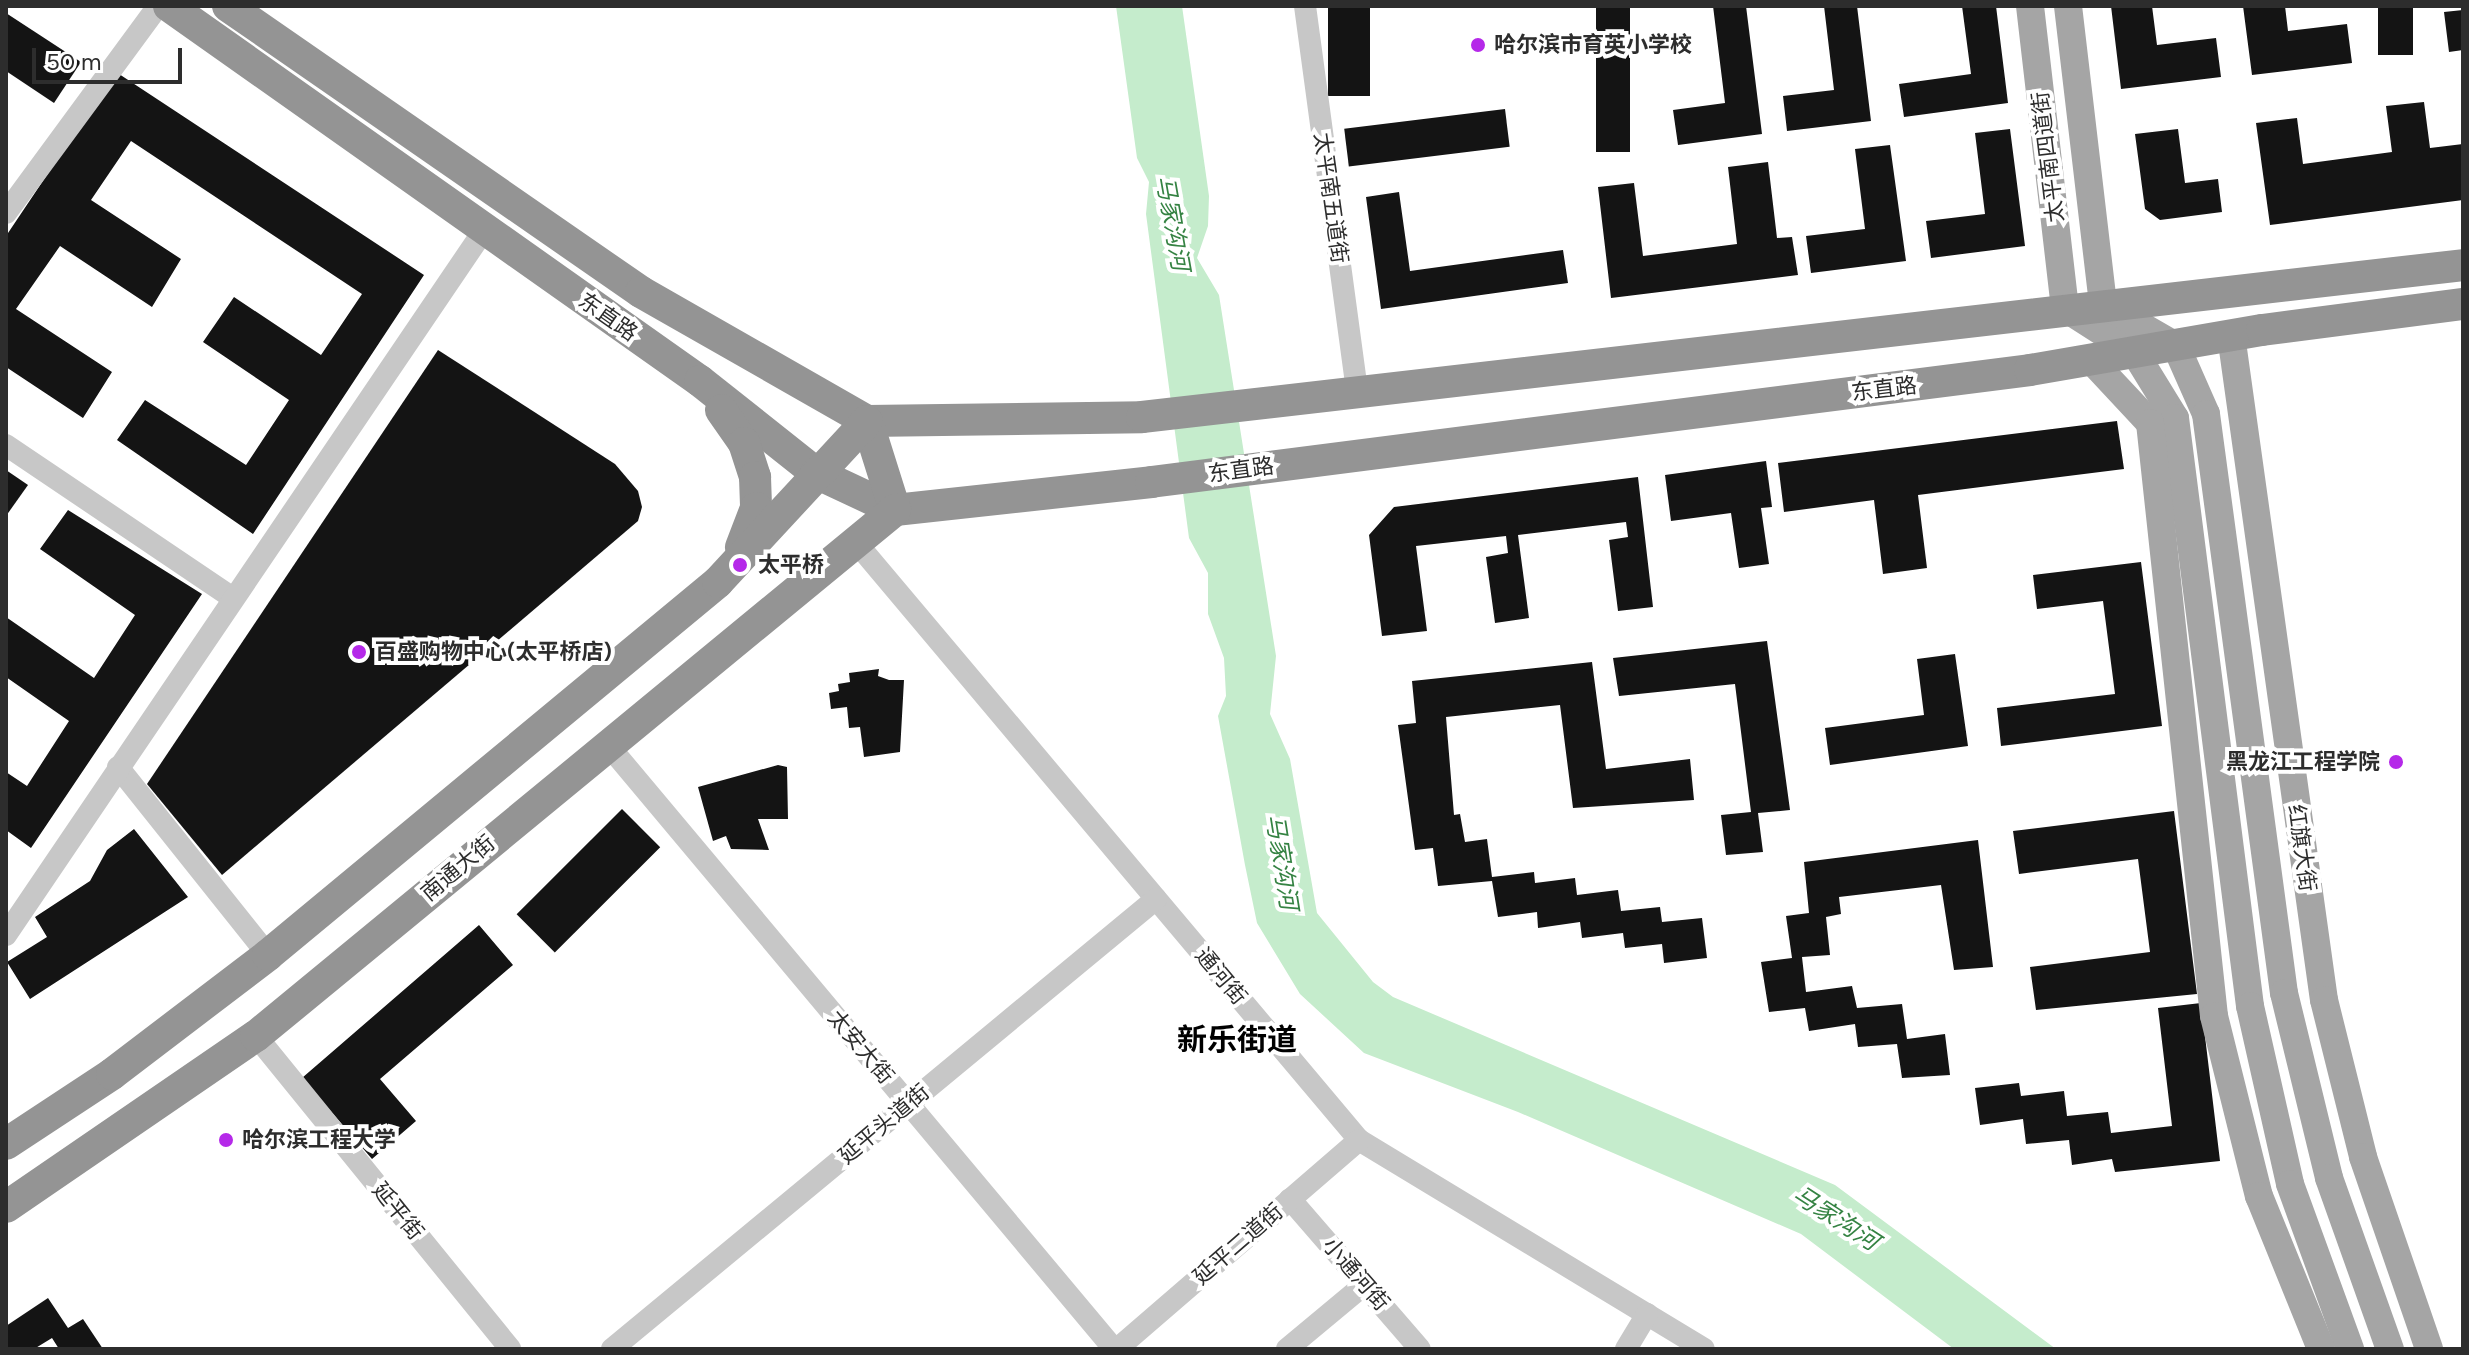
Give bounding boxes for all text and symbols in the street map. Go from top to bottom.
scale bar [36,32,186,82]
place label: 哈尔滨市育英小学校 [1494,32,1692,58]
marker: 哈尔滨市育英小学校 [1469,36,1487,54]
text: 50 m [46,47,102,76]
street label: 太平南四道街 [2027,90,2069,224]
street label: 太平南五道街 [1309,131,1353,265]
water label: 马家沟河 [1150,173,1196,273]
street label: 东直路 [573,287,643,347]
street label: 东直路 [1850,372,1918,406]
street label: 东直路 [1206,452,1276,488]
place label: 太平桥 [758,552,824,578]
marker: 太平桥 [729,554,751,576]
place label: 百盛购物中心(太平桥店) [375,639,612,665]
marker: 百盛购物中心(太平桥店) [350,643,368,661]
place label: 黑龙江工程学院 [2226,749,2380,775]
marker: 黑龙江工程学院 [2387,753,2405,771]
street label: 红旗大街 [2283,803,2321,893]
water label: 马家沟河 [1260,812,1304,912]
street label: 南通大街 [416,830,500,906]
street label: 通河街 [1190,942,1252,1010]
street label: 太安大街 [823,1005,899,1089]
district label: 新乐街道 [1177,1022,1297,1058]
street label: 延平头道街 [833,1079,935,1169]
place label: 哈尔滨工程大学 [242,1127,396,1153]
marker: 哈尔滨工程大学 [217,1131,235,1149]
street label: 延平街 [367,1177,429,1245]
water label: 马家沟河 [1788,1180,1884,1256]
street label: 延平二道街 [1188,1198,1288,1290]
street label: 小通河街 [1317,1232,1395,1316]

